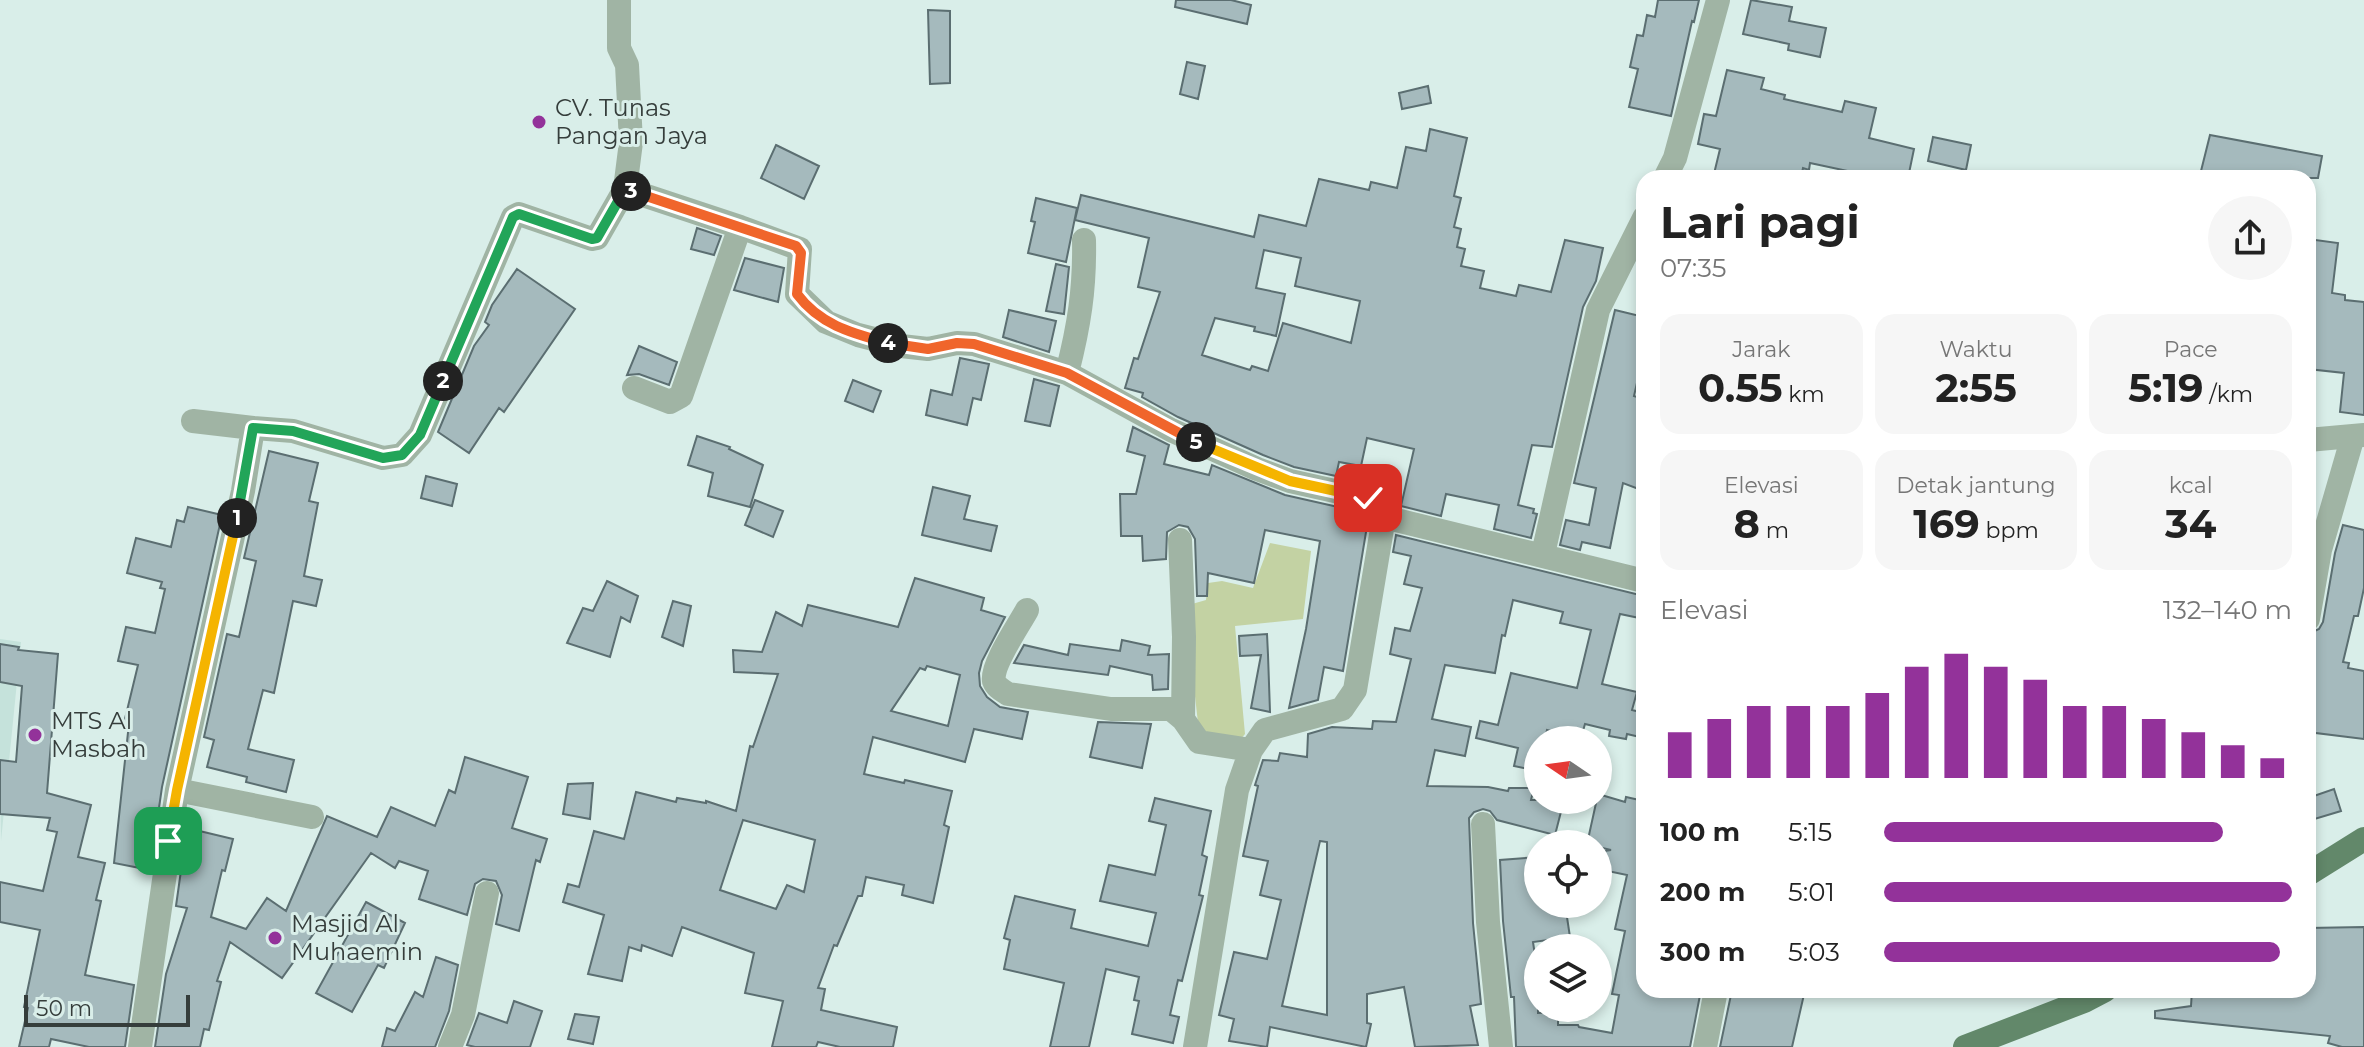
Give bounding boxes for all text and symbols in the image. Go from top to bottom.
place label: CV. Tunas Pangan Jaya [555,93,708,150]
marker: CV. Tunas Pangan Jaya [530,113,548,131]
pin: 3 [611,171,651,211]
text: 3 [624,177,638,204]
text: Lari pagi [1660,195,1860,249]
button: share [2208,196,2292,280]
text: 07:35 [1660,252,1726,284]
pin: 4 [868,323,908,363]
text: 4 [880,329,896,356]
text: Jarak [1732,336,1790,363]
text: Waktu [1939,336,2013,363]
text: Pace [2164,336,2218,363]
pin: 2 [423,361,463,401]
text: 0.55 [1698,363,1783,412]
text: 2:55 [1935,363,2017,412]
text: 5:19 [2128,363,2204,412]
text: 2 [437,367,449,394]
text: km [1783,381,1825,408]
text: /km [2204,381,2253,408]
pin: 5 [1176,422,1216,462]
text: 5 [1189,428,1203,455]
pin [1334,464,1402,532]
text: Elevasi [1724,472,1799,499]
text: Detak jantung [1896,472,2056,499]
text: kcal [2169,472,2213,499]
icon: check [1346,476,1390,520]
pin: 1 [217,498,257,538]
text: 8 [1734,499,1760,548]
text: 169 [1913,499,1980,548]
text: 34 [2165,499,2216,548]
text: 1 [233,504,241,531]
text: m [1760,517,1789,544]
text: bpm [1980,517,2039,544]
text: Elevasi [1660,594,1748,626]
text: 132–140 m [2163,594,2292,626]
place label: MTS Al Masbah [51,706,146,763]
marker: MTS Al Masbah [26,726,44,744]
north arrow [1524,726,1612,814]
map controls [1524,726,1612,1022]
pin [134,807,202,875]
text: 100 m [1660,816,1740,848]
text: 5:15 [1788,816,1832,848]
icon: arrive [146,819,190,863]
button: locate [1524,830,1612,918]
text: 200 m [1660,876,1745,908]
text: 5:01 [1788,876,1835,908]
place label: Masjid Al Muhaemin [291,909,423,966]
marker: Masjid Al Muhaemin [266,929,284,947]
button: layers [1524,934,1612,1022]
text: 300 m [1660,936,1745,968]
text: 5:03 [1788,936,1840,968]
scale bar [24,991,190,1027]
text: 50 m [36,995,92,1022]

